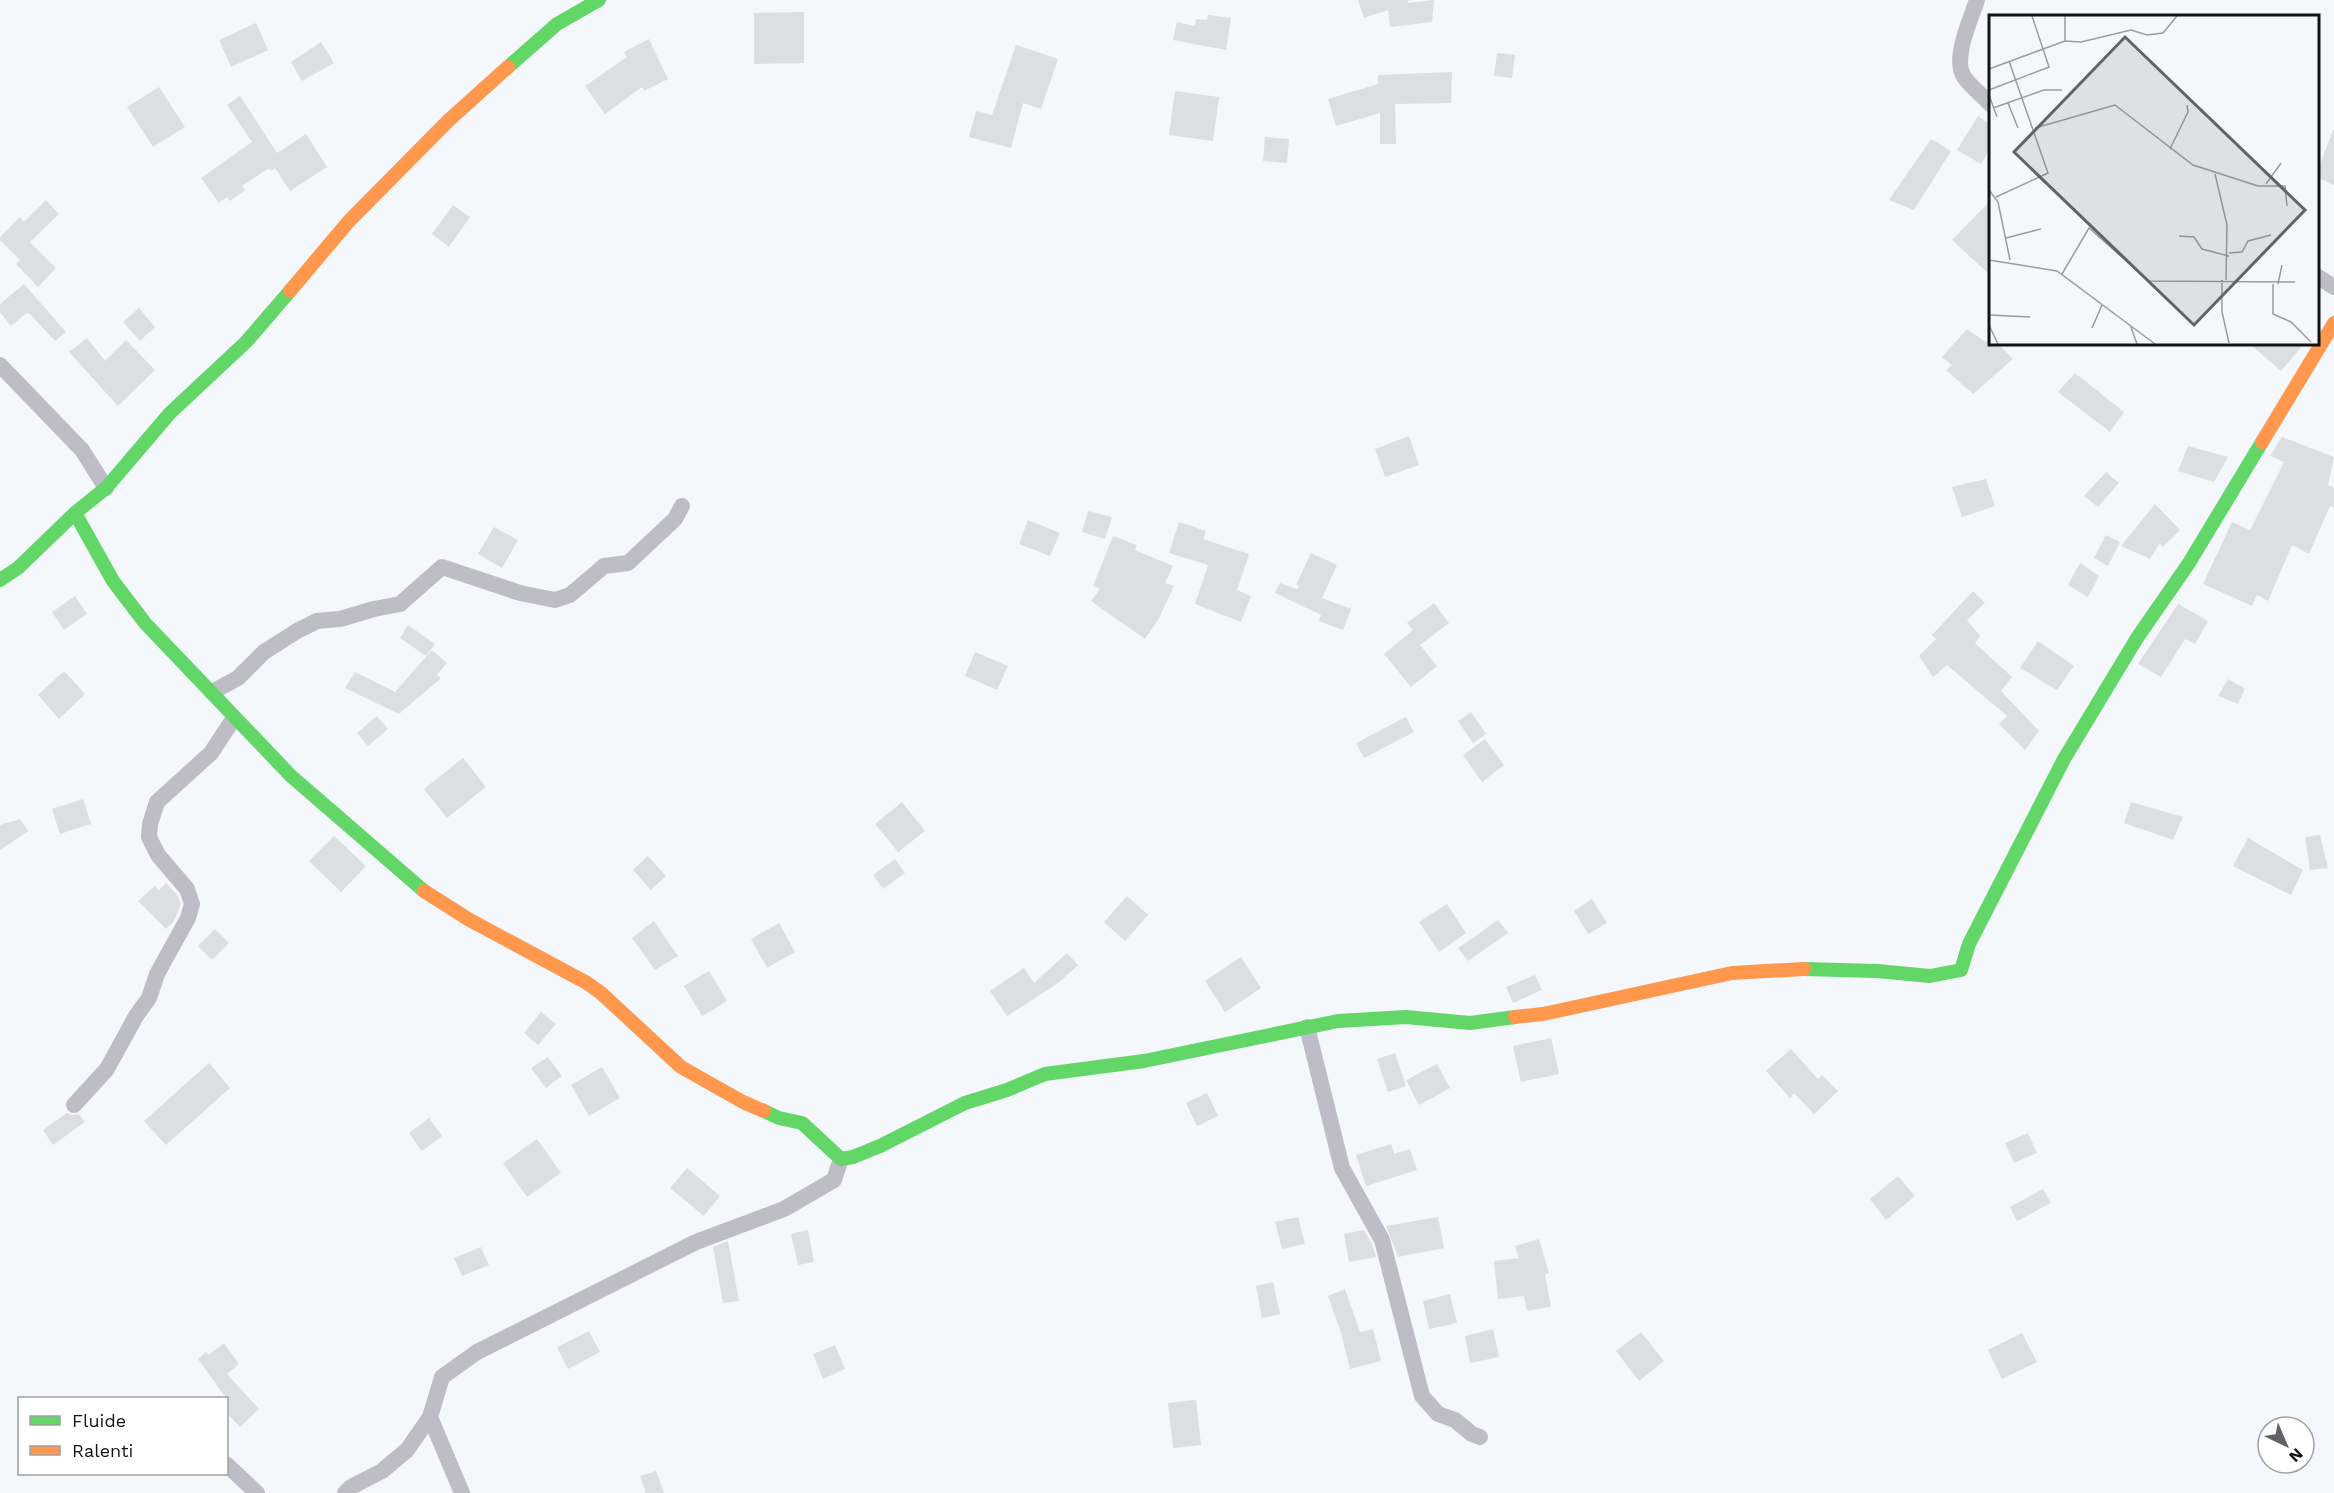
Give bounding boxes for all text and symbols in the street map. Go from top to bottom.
inset map [1989,15,2319,345]
legend [18,1397,228,1475]
text: Fluide [72,1410,126,1431]
north arrow [2256,1415,2316,1475]
text: Ralenti [72,1440,133,1461]
text: N [2285,1444,2307,1466]

